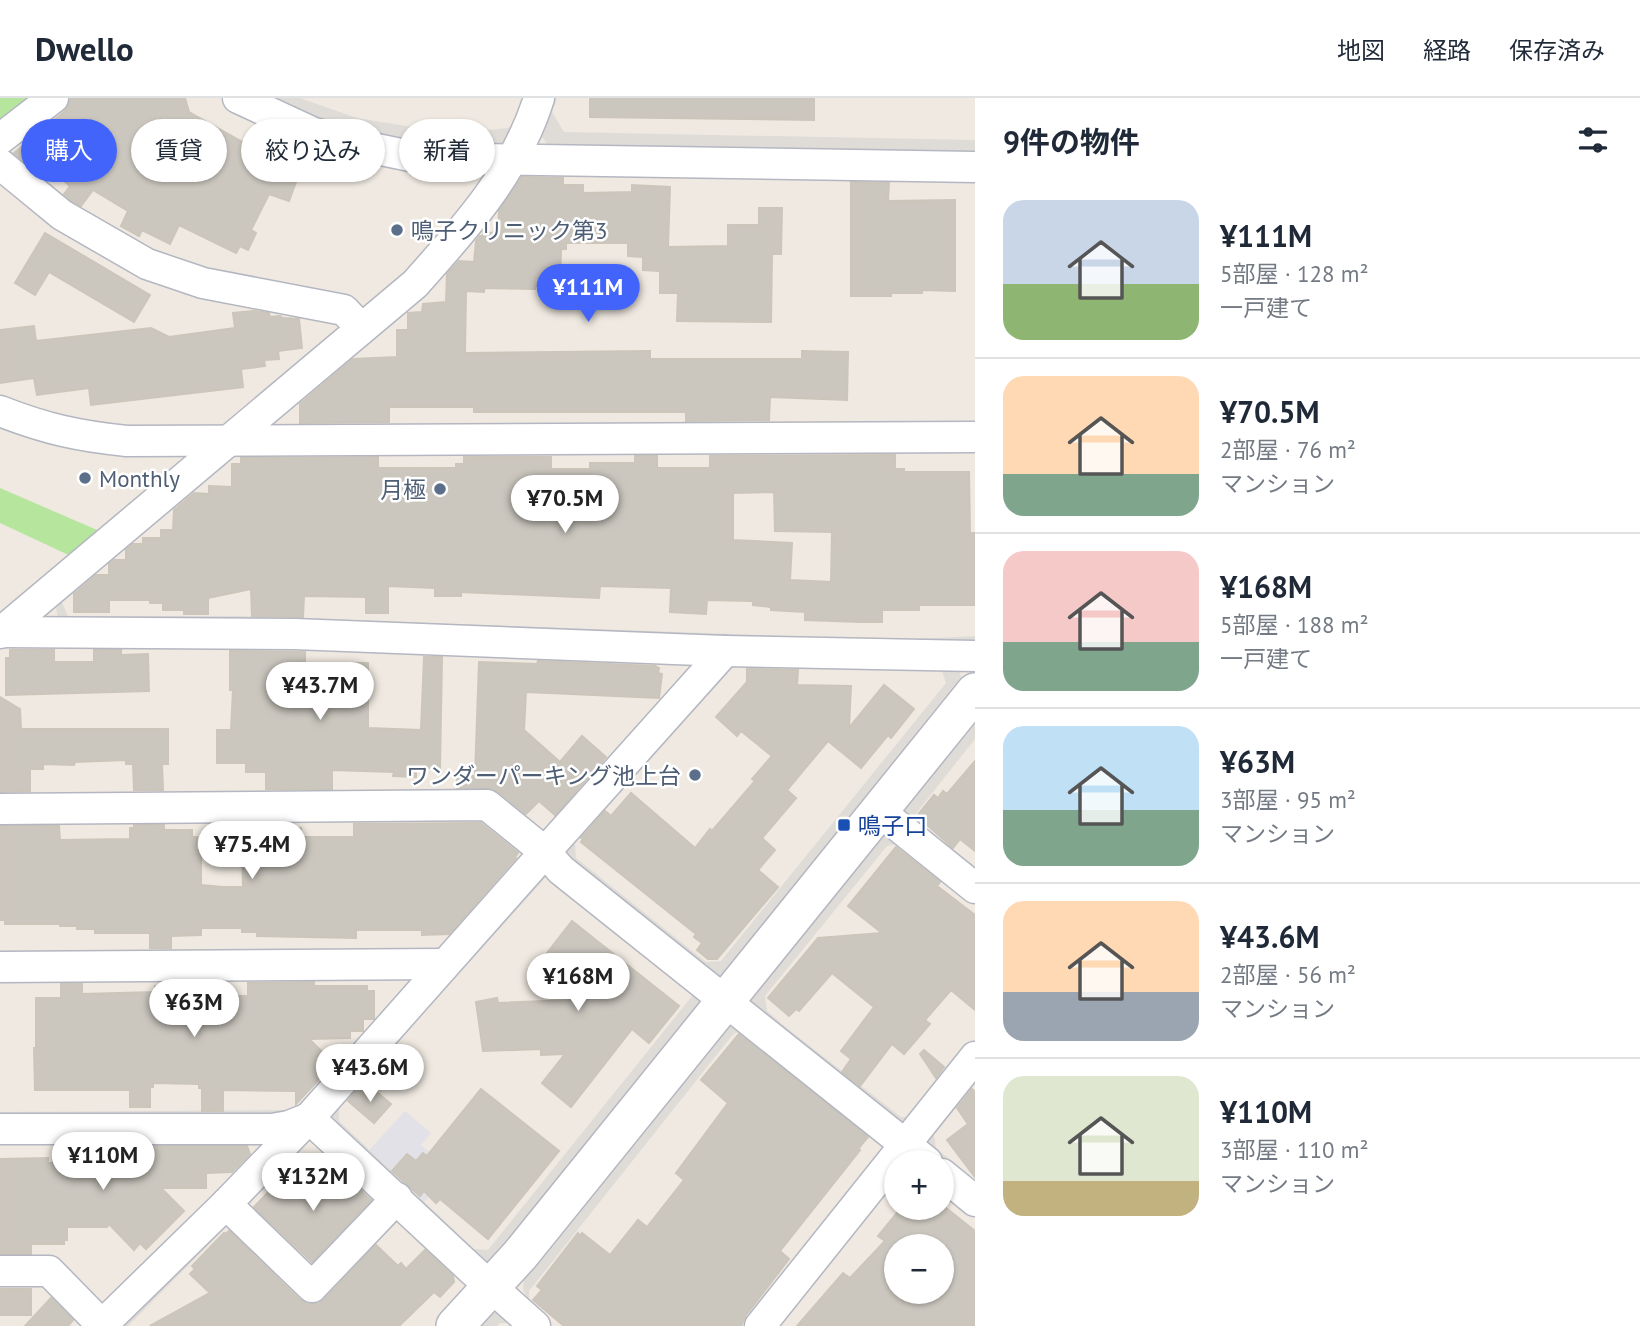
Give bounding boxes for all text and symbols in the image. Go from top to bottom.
text: Dwello [35,27,134,70]
text: 地図 [1337,35,1385,66]
text: 経路 [1423,35,1471,66]
text: 保存済み [1509,35,1605,66]
chip: 購入 [21,119,117,182]
chip: 賃貸 [131,119,227,182]
chip: 絞り込み [241,119,385,182]
chip: 新着 [399,119,495,182]
icon: filters [1574,121,1612,159]
text: 9件の物件 [1003,122,1140,161]
place label: 鳴子クリニック第3 [411,216,608,245]
text: ¥111M [1220,216,1312,255]
marker: 鳴子クリニック第3 [389,222,405,238]
icon: home [1059,228,1143,312]
text: 5部屋 · 128 m² [1220,259,1368,288]
pin: ¥111M [539,264,637,324]
text: ¥111M [553,272,623,301]
text: 一戸建て [1220,293,1312,322]
text: ¥70.5M [1220,392,1319,431]
icon: home [1059,404,1143,488]
text: 2部屋 · 76 m² [1220,435,1356,464]
place label: Monthly [99,464,180,493]
text: マンション [1220,469,1335,498]
marker: Monthly [77,470,93,486]
place label: 月極 [380,475,426,504]
pin: ¥70.5M [508,476,622,535]
marker: 月極 [432,481,448,497]
text: ¥70.5M [527,483,603,512]
text: ¥168M [1220,567,1312,606]
icon: home [1059,579,1143,663]
text: 5部屋 · 188 m² [1220,610,1368,639]
text: 一戸建て [1220,644,1312,673]
pin: ¥43.7M [263,662,377,722]
text: ¥43.7M [282,670,358,699]
text: ¥63M [1220,742,1295,781]
icon: home [1059,754,1143,838]
place label: ワンダーパーキング池上台 [406,761,681,790]
marker: ワンダーパーキング池上台 [687,767,703,783]
text: 3部屋 · 95 m² [1220,785,1356,814]
place label: 鳴子口 [858,811,927,840]
marker: 鳴子口 [836,817,852,833]
text: マンション [1220,819,1335,848]
pin: ¥75.4M [195,822,309,881]
text: ¥75.4M [214,829,290,858]
text: ¥43.6M [1220,917,1319,956]
icon: home [1059,929,1143,1013]
pin: ¥168M [529,954,627,1013]
text: 2部屋 · 56 m² [1220,960,1356,989]
text: ¥168M [543,961,613,990]
pin: ¥63M [153,979,235,1039]
text: ¥63M [165,987,223,1016]
text: マンション [1220,994,1335,1023]
pin: ¥43.6M [313,1044,427,1104]
text: ¥43.6M [332,1052,408,1081]
text: ¥110M [1220,1092,1312,1131]
icon: home [1059,1104,1143,1188]
pin: ¥110M [54,1132,152,1192]
text: 3部屋 · 110 m² [1220,1135,1368,1164]
text: ¥110M [68,1140,138,1169]
map controls [884,1150,954,1304]
button: + [884,1150,954,1220]
pin: ¥132M [264,1154,362,1213]
text: ¥132M [278,1161,348,1190]
text: マンション [1220,1169,1335,1198]
button: − [884,1234,954,1304]

